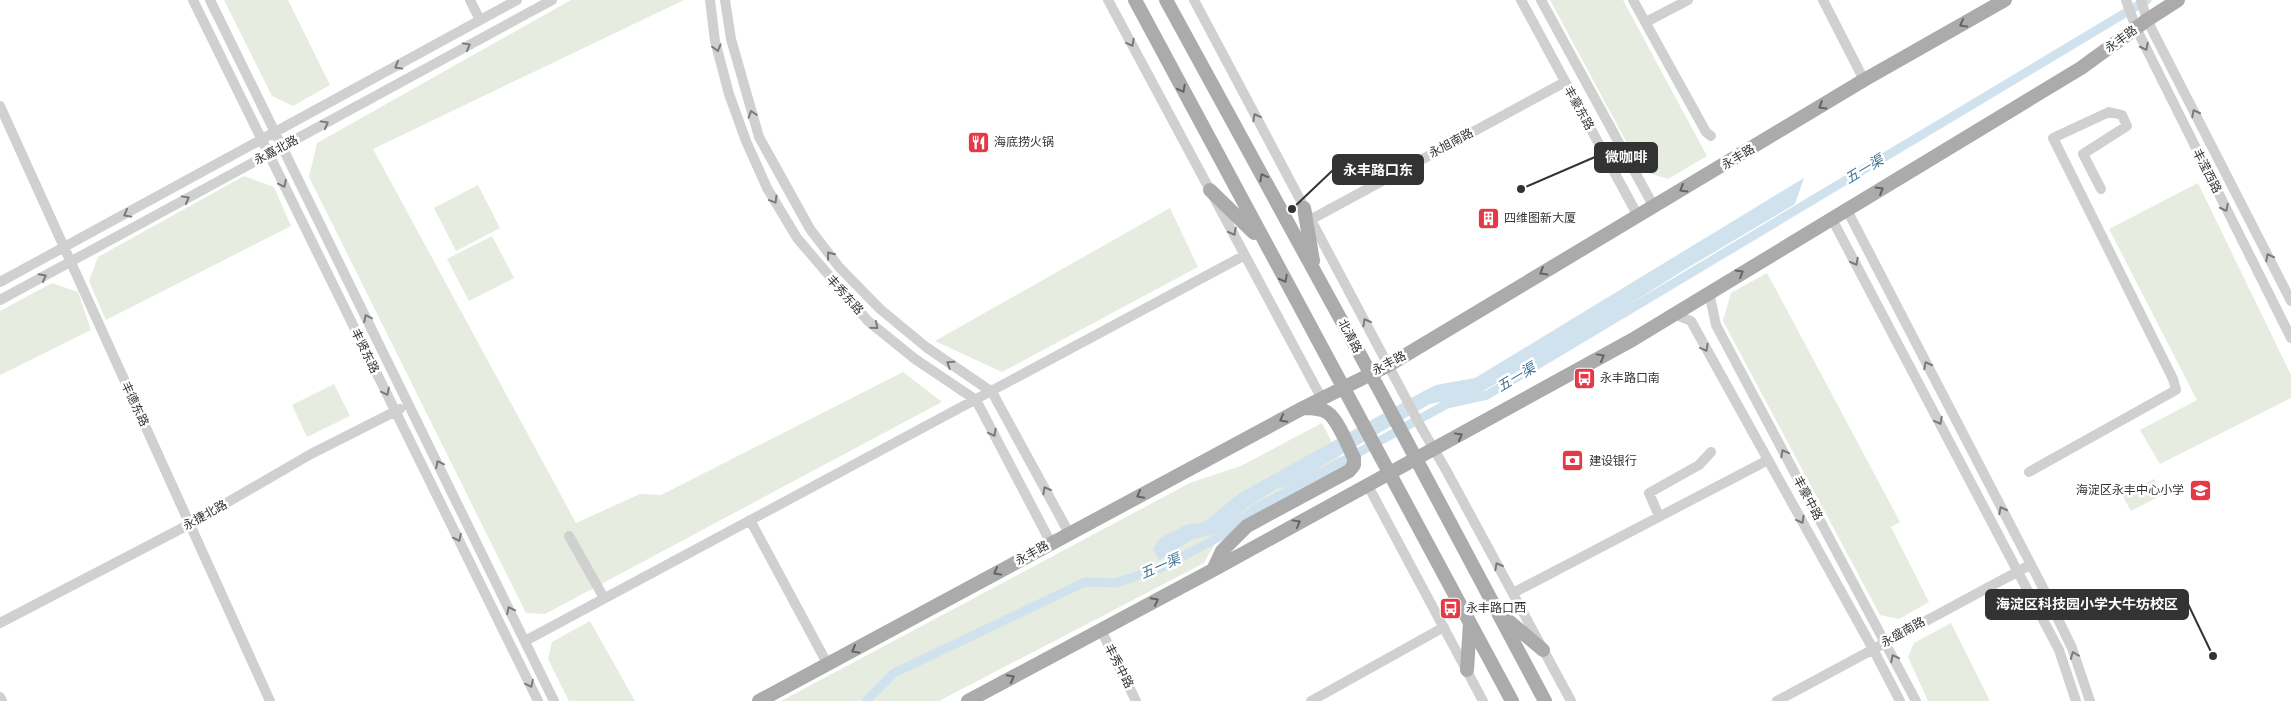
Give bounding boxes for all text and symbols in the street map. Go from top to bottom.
one-way arrow [1959,17,1968,27]
street label: 永丰路 [2102,23,2141,57]
one-way arrow [1125,38,1135,47]
one-way arrow [2139,41,2149,50]
one-way arrow [462,42,471,52]
one-way arrow [711,44,721,52]
one-way arrow [394,59,403,69]
one-way arrow [1176,84,1186,93]
street label: 丰豪东路 [1559,84,1597,133]
one-way arrow [1819,99,1828,109]
one-way arrow [2191,109,2201,118]
one-way arrow [747,110,757,119]
one-way arrow [1252,114,1262,123]
one-way arrow [319,120,328,130]
street label: 永旭南路 [1427,126,1476,162]
restaurant icon: 海底捞火锅 [966,130,990,154]
street label: 永嘉北路 [252,133,301,169]
place label: 海底捞火锅 [994,135,1054,151]
street label: 永丰路 [1719,142,1758,174]
callout: 微咖啡 [1595,143,1657,172]
street label: 丰滢西路 [2188,146,2224,196]
text: 微咖啡 [1605,150,1648,167]
water label: 五一渠 [1842,151,1889,188]
callout: 永丰路口东 [1333,155,1423,184]
text: 永丰路口东 [1343,163,1413,180]
one-way arrow [1259,173,1269,182]
one-way arrow [277,179,287,188]
one-way arrow [1680,183,1689,193]
one-way arrow [1875,187,1884,197]
one-way arrow [768,194,778,203]
one-way arrow [180,195,189,205]
one-way arrow [2219,202,2229,211]
building icon: 四维图新大厦 [1476,206,1500,230]
one-way arrow [123,208,132,218]
place label: 四维图新大厦 [1504,211,1576,227]
one-way arrow [1227,227,1237,236]
one-way arrow [827,251,836,261]
one-way arrow [2265,254,2275,263]
one-way arrow [1849,257,1859,266]
one-way arrow [1540,266,1549,276]
one-way arrow [1735,270,1744,280]
street label: 丰秀东路 [822,272,866,319]
one-way arrow [38,273,47,283]
one-way arrow [1277,274,1287,283]
one-way arrow [363,314,373,323]
street label: 北清路 [1334,317,1365,356]
one-way arrow [1363,318,1373,327]
one-way arrow [869,321,878,330]
street label: 丰贤东路 [346,326,382,377]
one-way arrow [1699,342,1709,351]
street label: 永丰路 [1370,348,1409,379]
one-way arrow [1596,353,1605,363]
water label: 五一渠 [1494,359,1541,396]
one-way arrow [947,360,956,370]
one-way arrow [1923,362,1933,371]
bus stop icon: 永丰路口南 [1572,366,1596,390]
place label: 永丰路口南 [1600,371,1660,387]
street label: 丰德东路 [117,379,151,430]
one-way arrow [379,387,390,396]
one-way arrow [1280,412,1289,422]
one-way arrow [1933,416,1943,425]
one-way arrow [987,427,997,436]
one-way arrow [1454,432,1463,442]
bank icon: 建设银行 [1561,449,1585,473]
one-way arrow [1780,449,1790,458]
place label: 建设银行 [1589,454,1637,470]
one-way arrow [434,460,445,469]
street label: 丰豪中路 [1789,474,1825,523]
school or university icon: 海淀区永丰中心小学 [2188,478,2212,502]
place label: 海淀区永丰中心小学 [2076,483,2184,499]
one-way arrow [1042,487,1052,496]
one-way arrow [1136,489,1145,499]
street label: 永捷北路 [181,497,230,535]
one-way arrow [1998,506,2008,515]
one-way arrow [1795,515,1805,524]
one-way arrow [1292,519,1301,529]
one-way arrow [451,533,462,542]
street label: 永丰路 [1013,538,1052,570]
water label: 五一渠 [1138,550,1185,584]
one-way arrow [1494,562,1504,571]
one-way arrow [993,566,1002,576]
callout: 海淀区科技园小学大牛坊校区 [1986,590,2188,619]
bus stop icon: 永丰路口西 [1438,596,1462,620]
text: 海淀区科技园小学大牛坊校区 [1996,596,2178,614]
one-way arrow [1149,597,1158,607]
place label: 永丰路口西 [1466,601,1526,617]
one-way arrow [506,606,516,615]
street label: 永盛南路 [1879,614,1928,652]
street label: 丰秀中路 [1100,641,1136,691]
one-way arrow [851,644,860,654]
one-way arrow [2070,651,2081,660]
one-way arrow [1890,654,1900,663]
one-way arrow [1006,674,1015,684]
one-way arrow [523,679,534,688]

